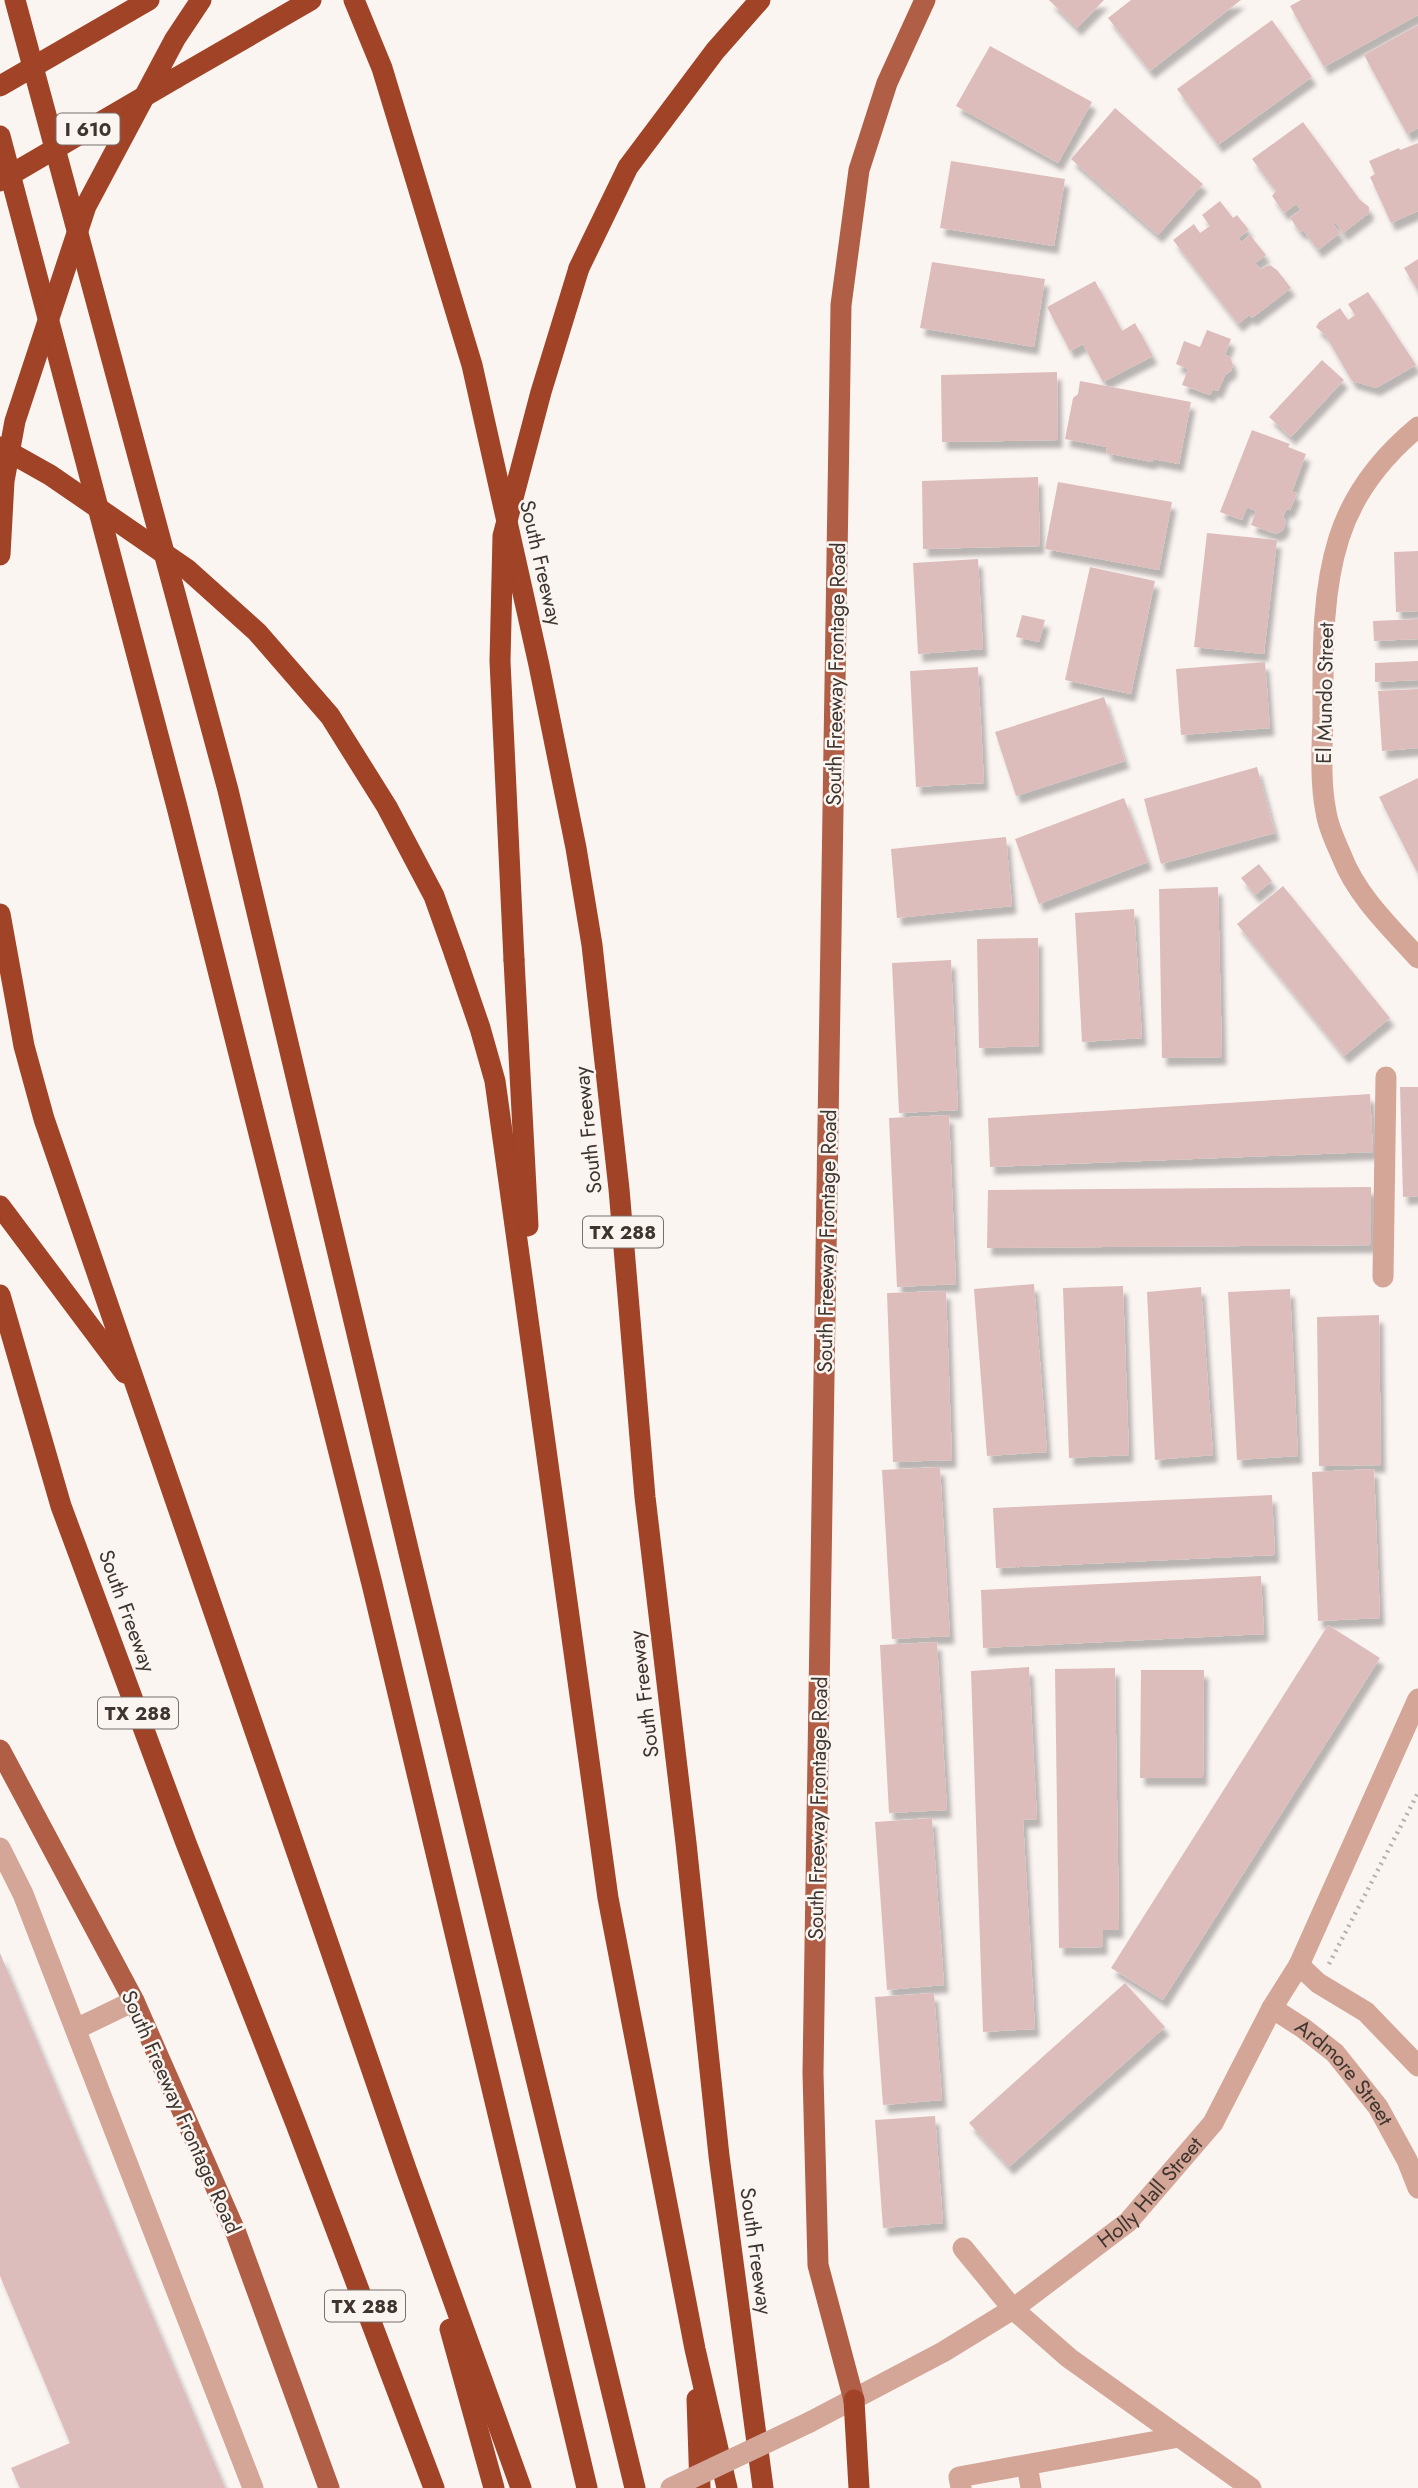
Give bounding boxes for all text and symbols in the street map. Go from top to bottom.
road number: I 610 [56,113,119,144]
street label: South Freeway [512,497,570,630]
street label: South Freeway Frontage Road [819,542,853,806]
street label: El Mundo Street [1309,622,1341,764]
street label: South Freeway [566,1064,610,1195]
street label: South Freeway Frontage Road [810,1109,844,1373]
road number: TX 288 [583,1216,663,1248]
street label: South Freeway [91,1546,163,1677]
street label: South Freeway [621,1628,667,1759]
street label: South Freeway Frontage Road [801,1676,835,1940]
road number: TX 288 [98,1698,178,1728]
street label: South Freeway Frontage Road [114,1986,248,2238]
street label: Ardmore Street [1289,2012,1400,2131]
street label: Holly Hall Street [1091,2130,1210,2255]
street label: South Freeway [732,2185,780,2317]
road number: TX 288 [325,2290,405,2322]

